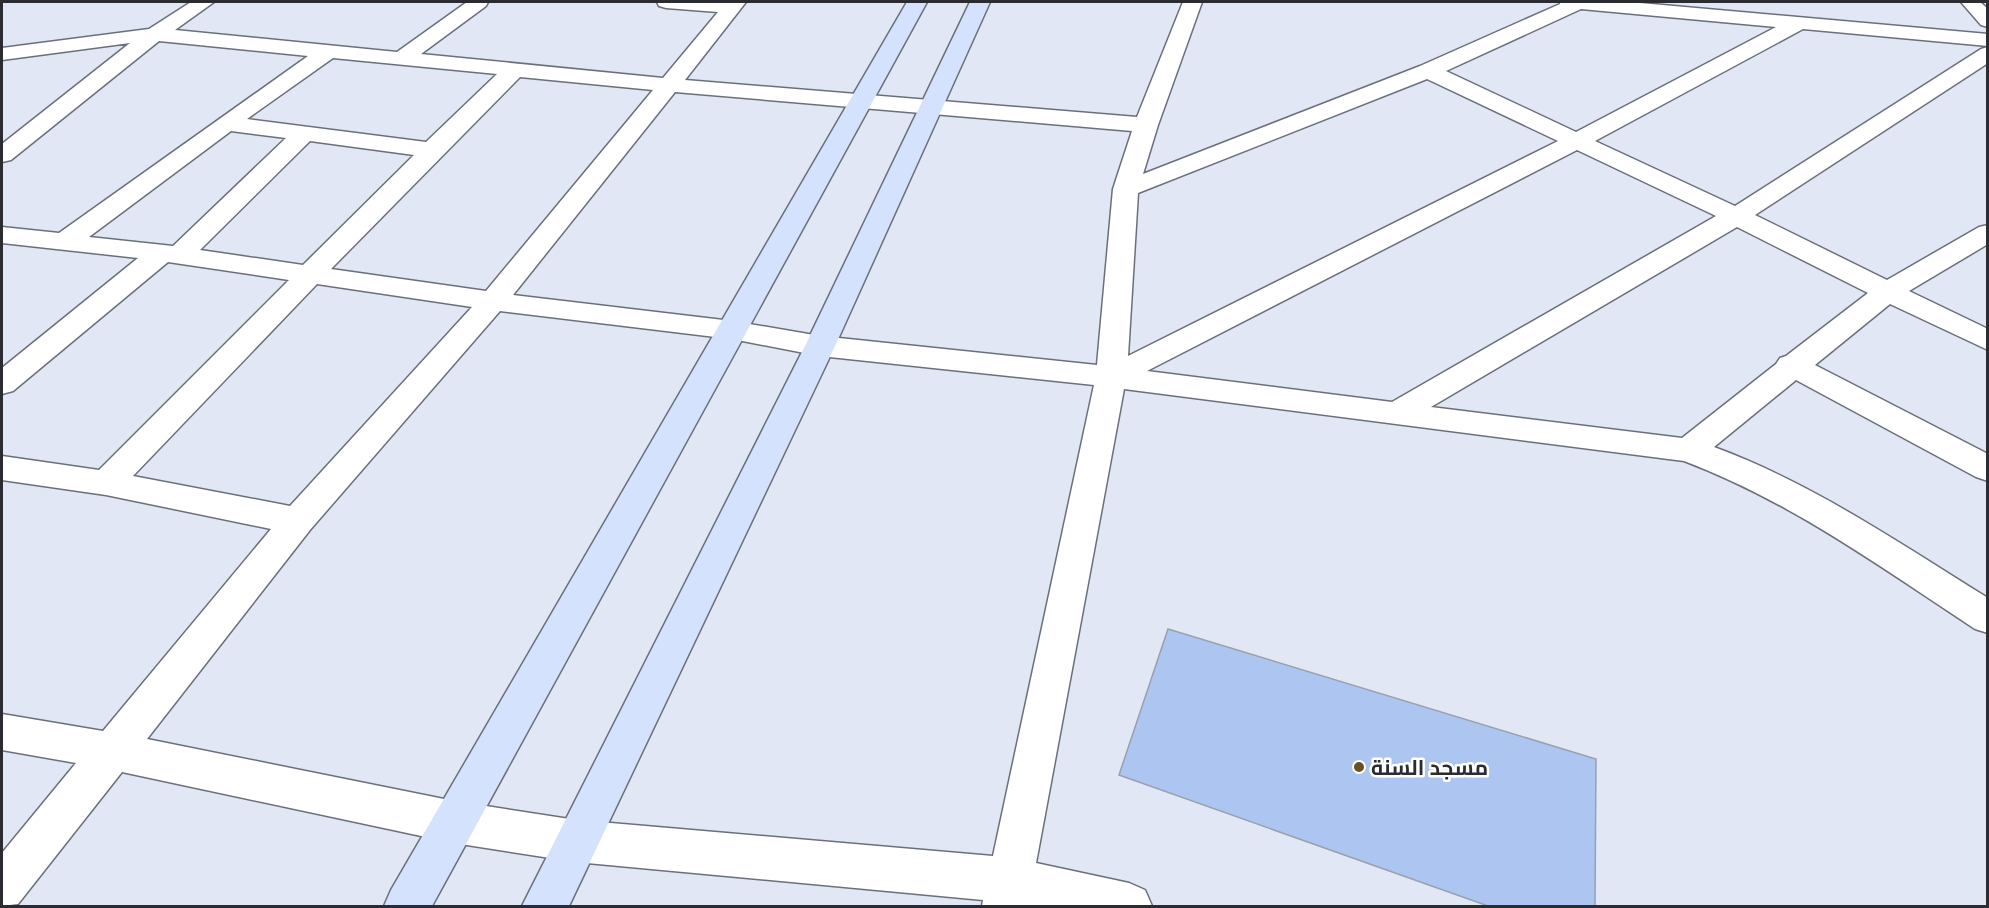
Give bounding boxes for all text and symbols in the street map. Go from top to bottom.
place label: مسجد السنة [1371,753,1488,781]
marker: مسجد السنة [1352,760,1366,774]

